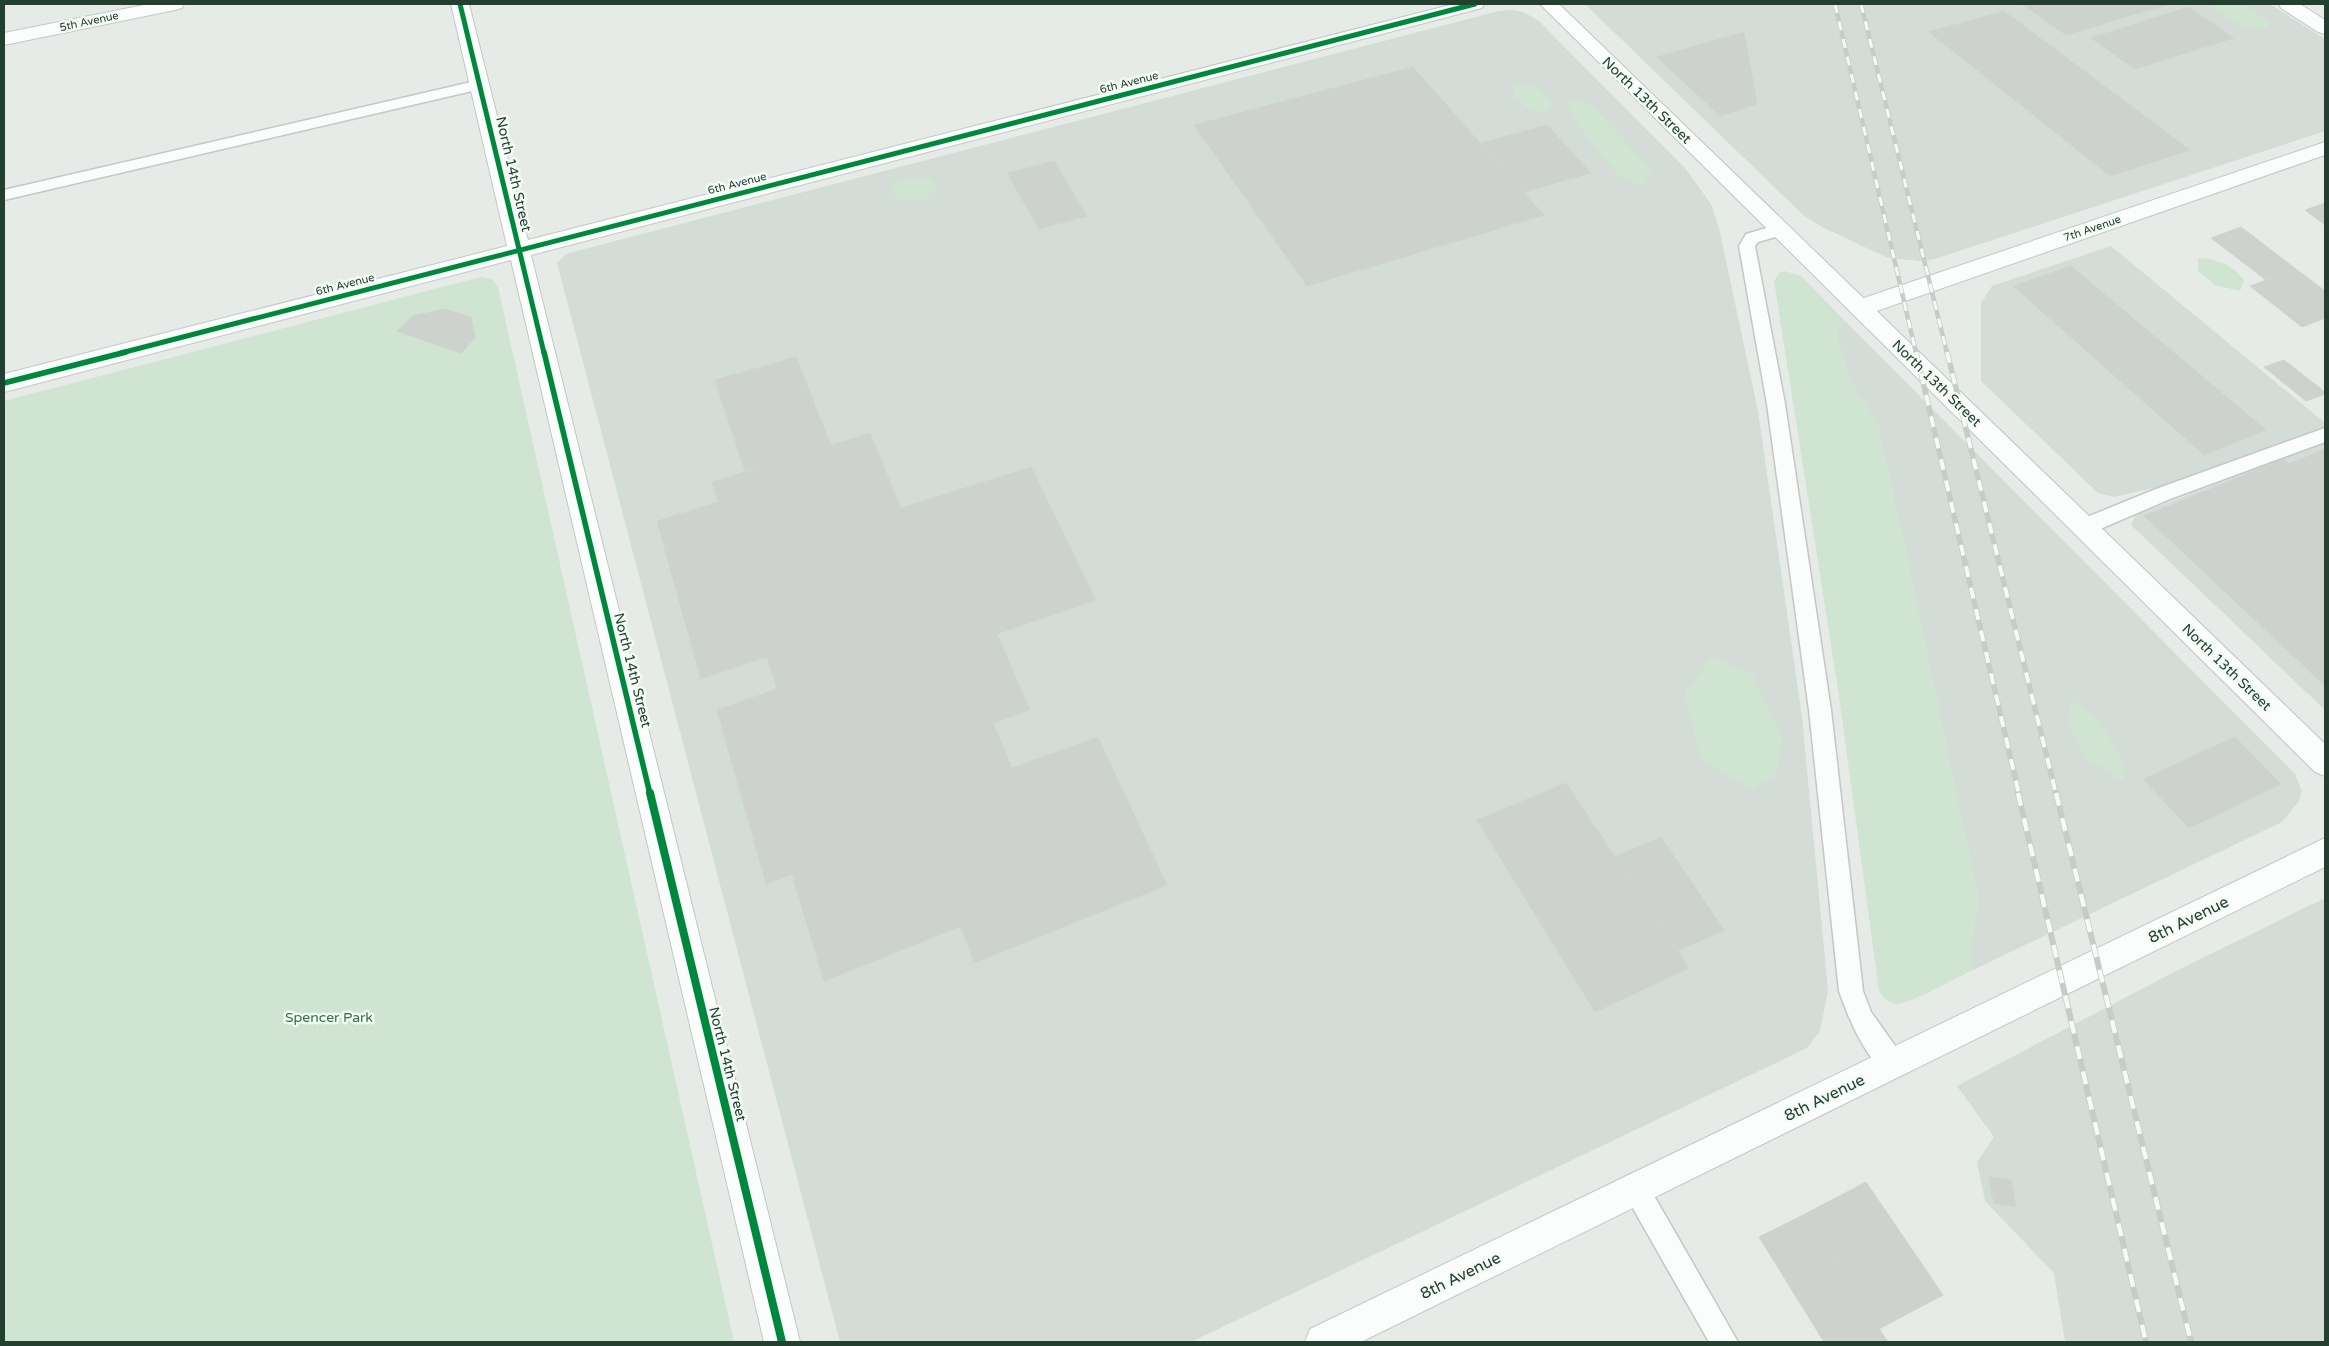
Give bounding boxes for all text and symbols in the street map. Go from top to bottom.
street label: 5th Avenue [58,9,120,34]
street label: North 13th Street [1598,53,1695,148]
street label: 6th Avenue [1098,69,1160,96]
street label: North 14th Street [492,115,535,234]
street label: 6th Avenue [706,170,768,197]
street label: 7th Avenue [2062,213,2123,244]
street label: 6th Avenue [314,271,376,298]
street label: North 13th Street [1888,336,1985,431]
street label: North 14th Street [610,611,655,730]
street label: North 13th Street [2178,620,2275,715]
street label: 8th Avenue [2145,892,2232,948]
street label: North 14th Street [705,1005,750,1124]
park label: Spencer Park [285,1009,373,1026]
street label: 8th Avenue [1781,1070,1868,1126]
street label: 8th Avenue [1417,1248,1504,1304]

